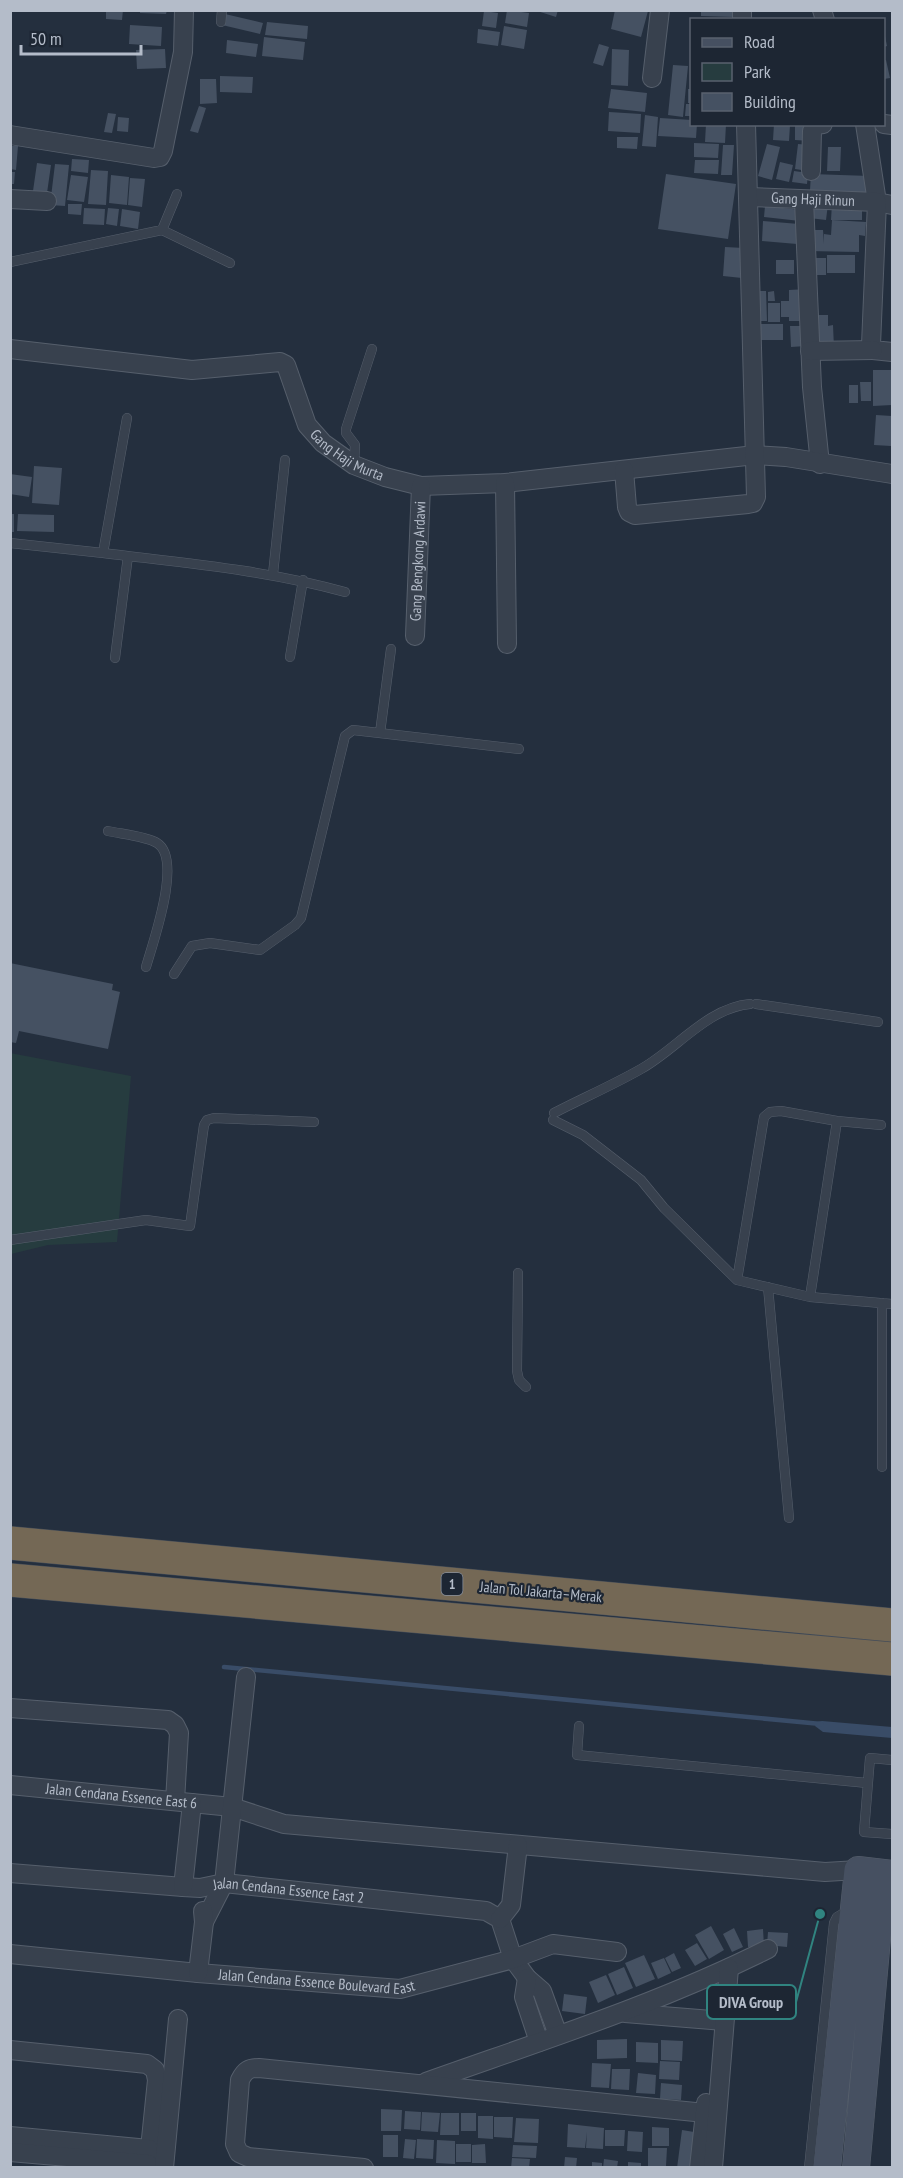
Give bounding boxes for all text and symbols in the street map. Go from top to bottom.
scale bar [21,18,141,56]
legend [690,18,885,126]
text: 50 m [30,27,62,50]
text: Road [744,30,775,53]
text: Park [744,60,771,83]
text: Building [744,90,796,113]
street label: Gang Haji Rinun [771,188,855,210]
street label: Gang Haji Murta [306,425,387,485]
street label: Gang Bengkong Ardawi [406,501,429,621]
road number: 1 [442,1573,462,1595]
street label: Jalan Tol Jakarta–Merak [478,1577,603,1606]
street label: Jalan Cendana Essence East 6 [44,1779,198,1813]
street label: Jalan Cendana Essence East 2 [210,1873,365,1907]
street label: Jalan Cendana Essence Boulevard East [217,1965,417,1998]
callout: DIVA Group [707,1985,796,2019]
text: DIVA Group [719,1992,783,2012]

